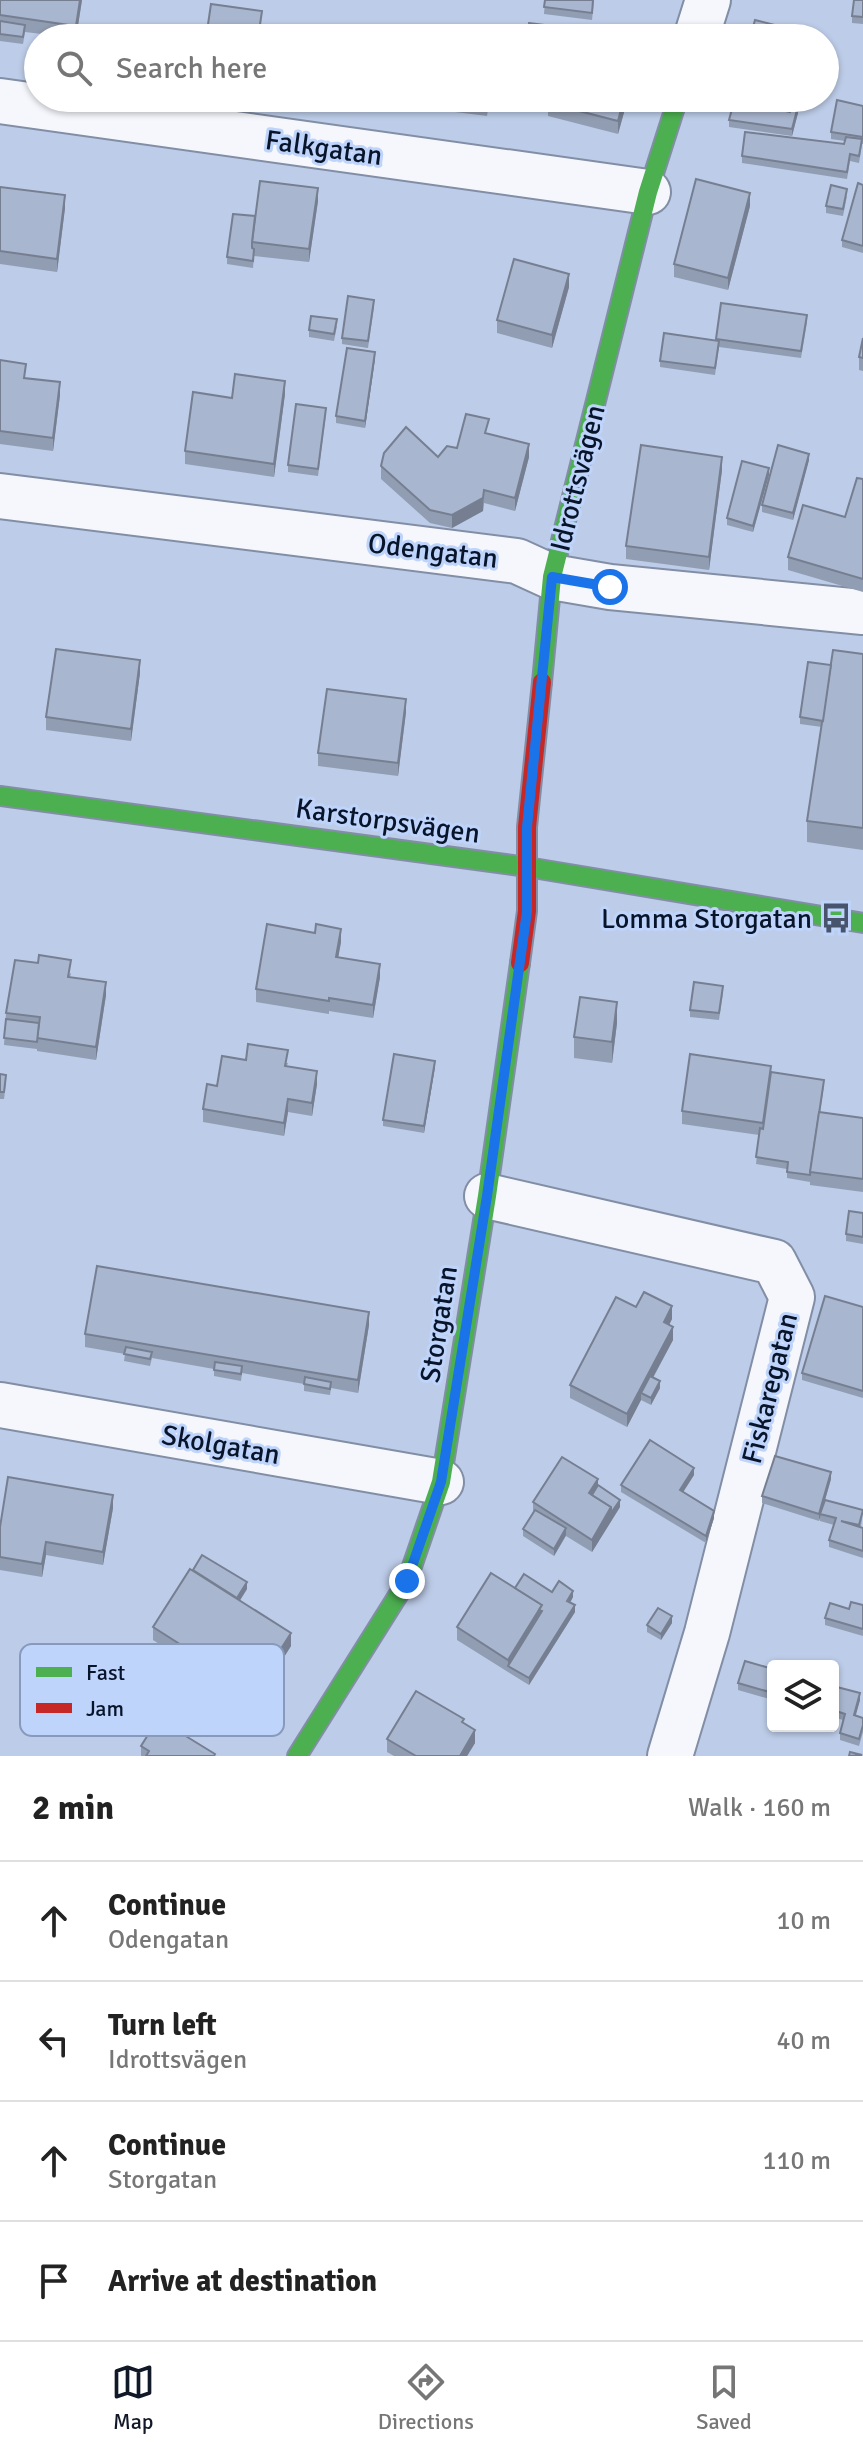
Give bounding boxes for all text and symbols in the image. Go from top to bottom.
search box [24,24,839,112]
icon: search [52,46,96,90]
text: Search here [116,50,267,87]
street label: Falkgatan [263,123,385,173]
street label: Idrottsvägen [543,401,613,555]
street label: Odengatan [366,526,500,576]
route start [592,569,628,605]
street label: Karstorpsvägen [294,791,482,851]
bus stop icon: Lomma Storgatan [819,901,853,935]
place label: Lomma Storgatan [601,902,812,936]
street label: Storgatan [413,1263,465,1385]
street label: Fiskaregatan [735,1309,805,1467]
street label: Skolgatan [159,1418,283,1472]
route end [389,1563,425,1599]
legend [20,1644,284,1736]
text: Fast [86,1659,126,1686]
map controls [767,1660,839,1732]
button: layers [767,1660,839,1732]
text: Jam [86,1695,124,1722]
text: 2 min [32,1787,114,1829]
text: Walk · 160 m [688,1792,831,1824]
text: Continue [108,1887,226,1924]
icon: ahead [32,1899,76,1943]
text: 10 m [776,1905,831,1937]
text: Odengatan [108,1924,229,1956]
text: Turn left [108,2007,217,2044]
icon: left [32,2019,76,2063]
text: 40 m [776,2025,831,2057]
text: Idrottsvägen [108,2044,247,2076]
text: Continue [108,2127,226,2164]
icon: ahead [32,2139,76,2183]
text: 110 m [762,2145,831,2177]
text: Storgatan [108,2164,217,2196]
icon: arrive [32,2259,76,2303]
text: Arrive at destination [108,2263,377,2300]
tab: Map [111,2360,155,2435]
tab: Directions [378,2360,474,2435]
tab: Saved [696,2360,752,2435]

